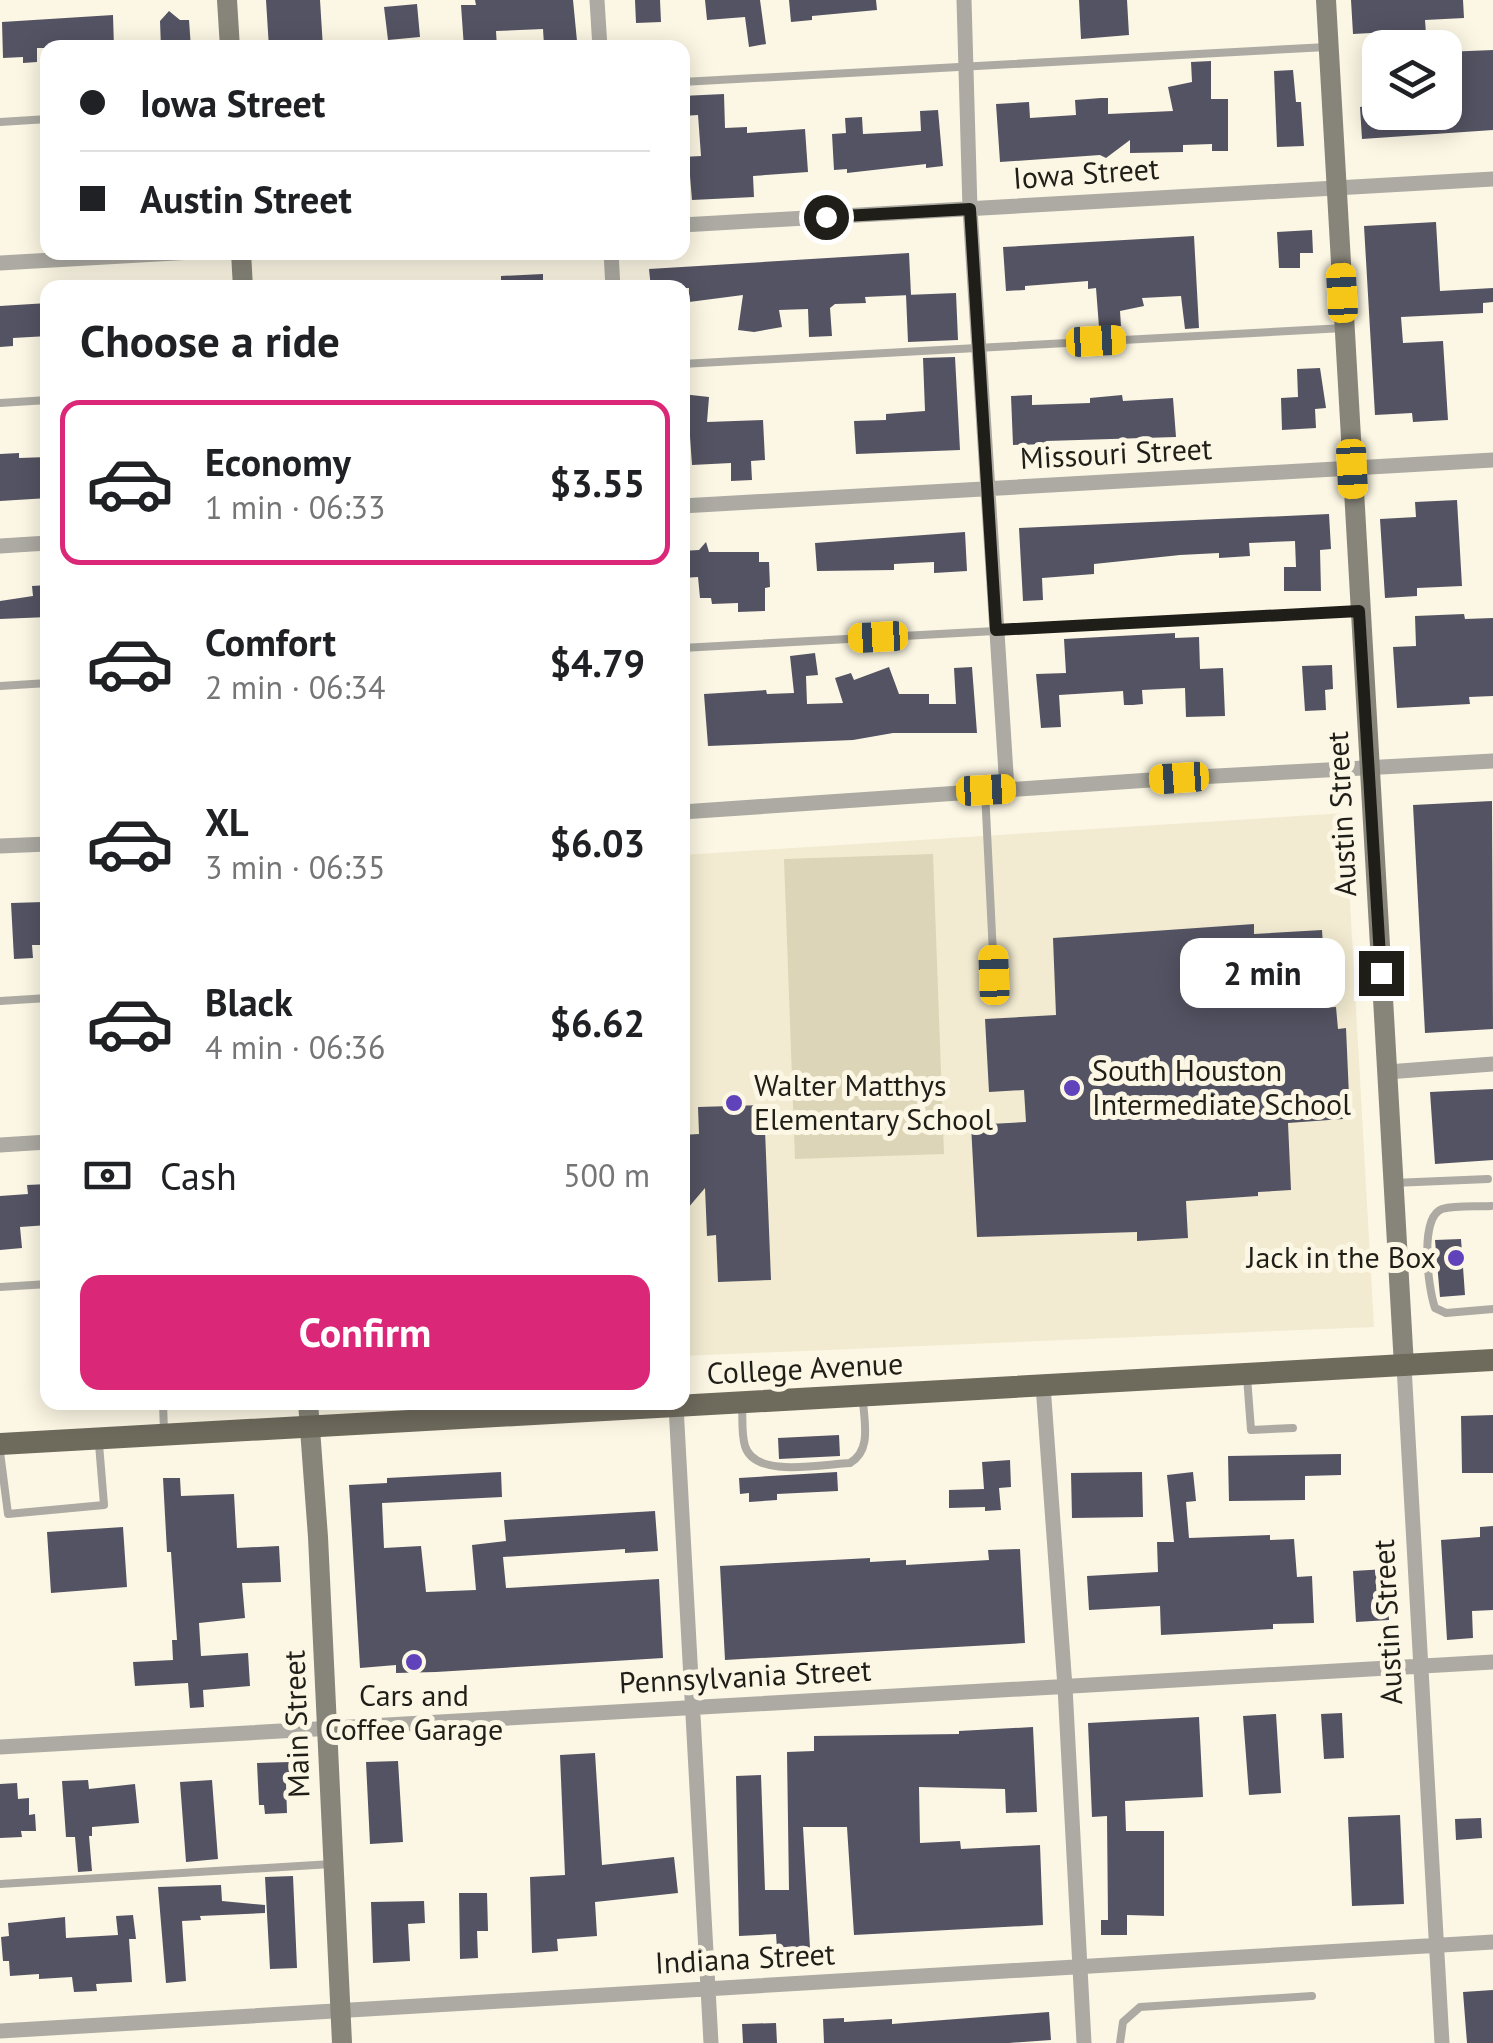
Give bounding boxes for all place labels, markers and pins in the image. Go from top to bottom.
place label: South Houston Intermediate School [1092,1050,1351,1123]
place label: Walter Matthys Elementary School [754,1065,993,1138]
marker: South Houston Intermediate School [1061,1077,1083,1099]
marker: Walter Matthys Elementary School [723,1092,745,1114]
place label: Jack in the Box [1245,1237,1436,1276]
marker: Jack in the Box [1445,1247,1467,1269]
marker: Cars and Coffee Garage [403,1651,425,1673]
place label: Cars and Coffee Garage [325,1675,503,1748]

